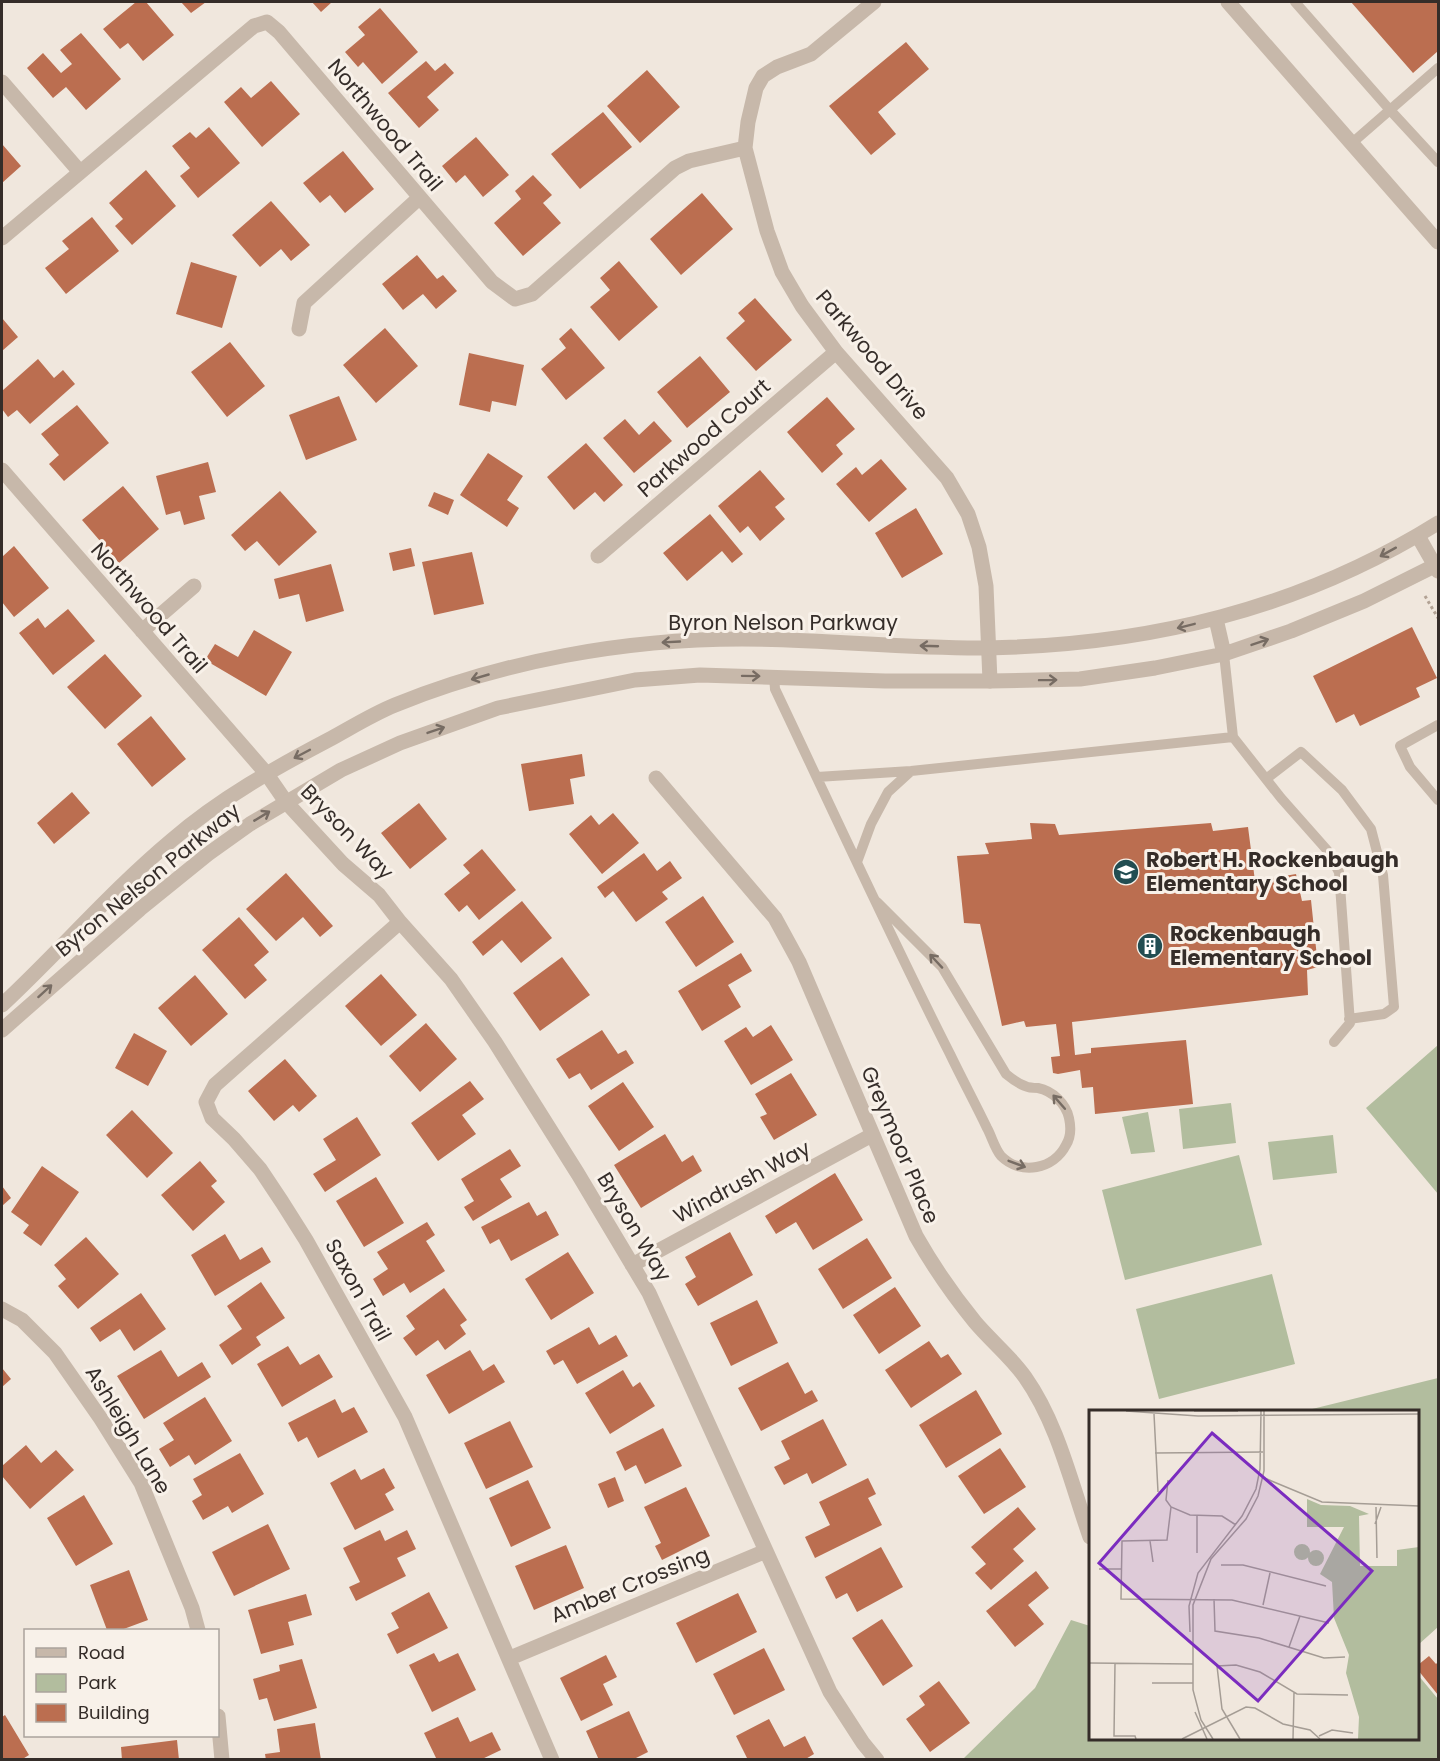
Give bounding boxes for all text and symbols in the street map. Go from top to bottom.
street label: Northwood Trail [321,52,449,197]
street label: Parkwood Drive [809,283,935,426]
street label: Parkwood Court [631,372,776,504]
street label: Northwood Trail [84,536,214,679]
one-way arrow [1380,546,1397,558]
street label: Byron Nelson Parkway [668,608,898,637]
one-way arrow [1177,621,1196,633]
one-way arrow [1250,635,1269,646]
one-way arrow [662,637,682,648]
one-way arrow [919,640,939,651]
one-way arrow [740,670,760,681]
one-way arrow [471,671,490,683]
one-way arrow [1038,674,1058,686]
one-way arrow [426,723,445,734]
one-way arrow [293,749,311,760]
street label: Bryson Way [294,778,400,886]
street label: Byron Nelson Parkway [49,796,246,963]
one-way arrow [253,810,270,822]
place label: Robert H. Rockenbaugh Elementary School [1146,845,1399,898]
school or university icon: Robert H. Rockenbaugh Elementary School [1111,857,1141,887]
place label: Rockenbaugh Elementary School [1170,919,1372,972]
building icon: Rockenbaugh Elementary School [1135,931,1165,961]
one-way arrow [928,953,943,968]
one-way arrow [37,984,52,998]
street label: Greymoor Place [854,1062,947,1228]
one-way arrow [1052,1094,1066,1110]
street label: Windrush Way [668,1133,815,1230]
one-way arrow [1007,1159,1026,1170]
street label: Bryson Way [590,1167,678,1287]
street label: Saxon Trail [318,1233,398,1346]
street label: Ashleigh Lane [79,1360,178,1499]
inset map [1089,1410,1419,1740]
street label: Amber Crossing [546,1540,713,1630]
legend [24,1629,219,1737]
text: Road [78,1640,125,1665]
text: Park [78,1670,117,1695]
text: Building [78,1700,150,1725]

